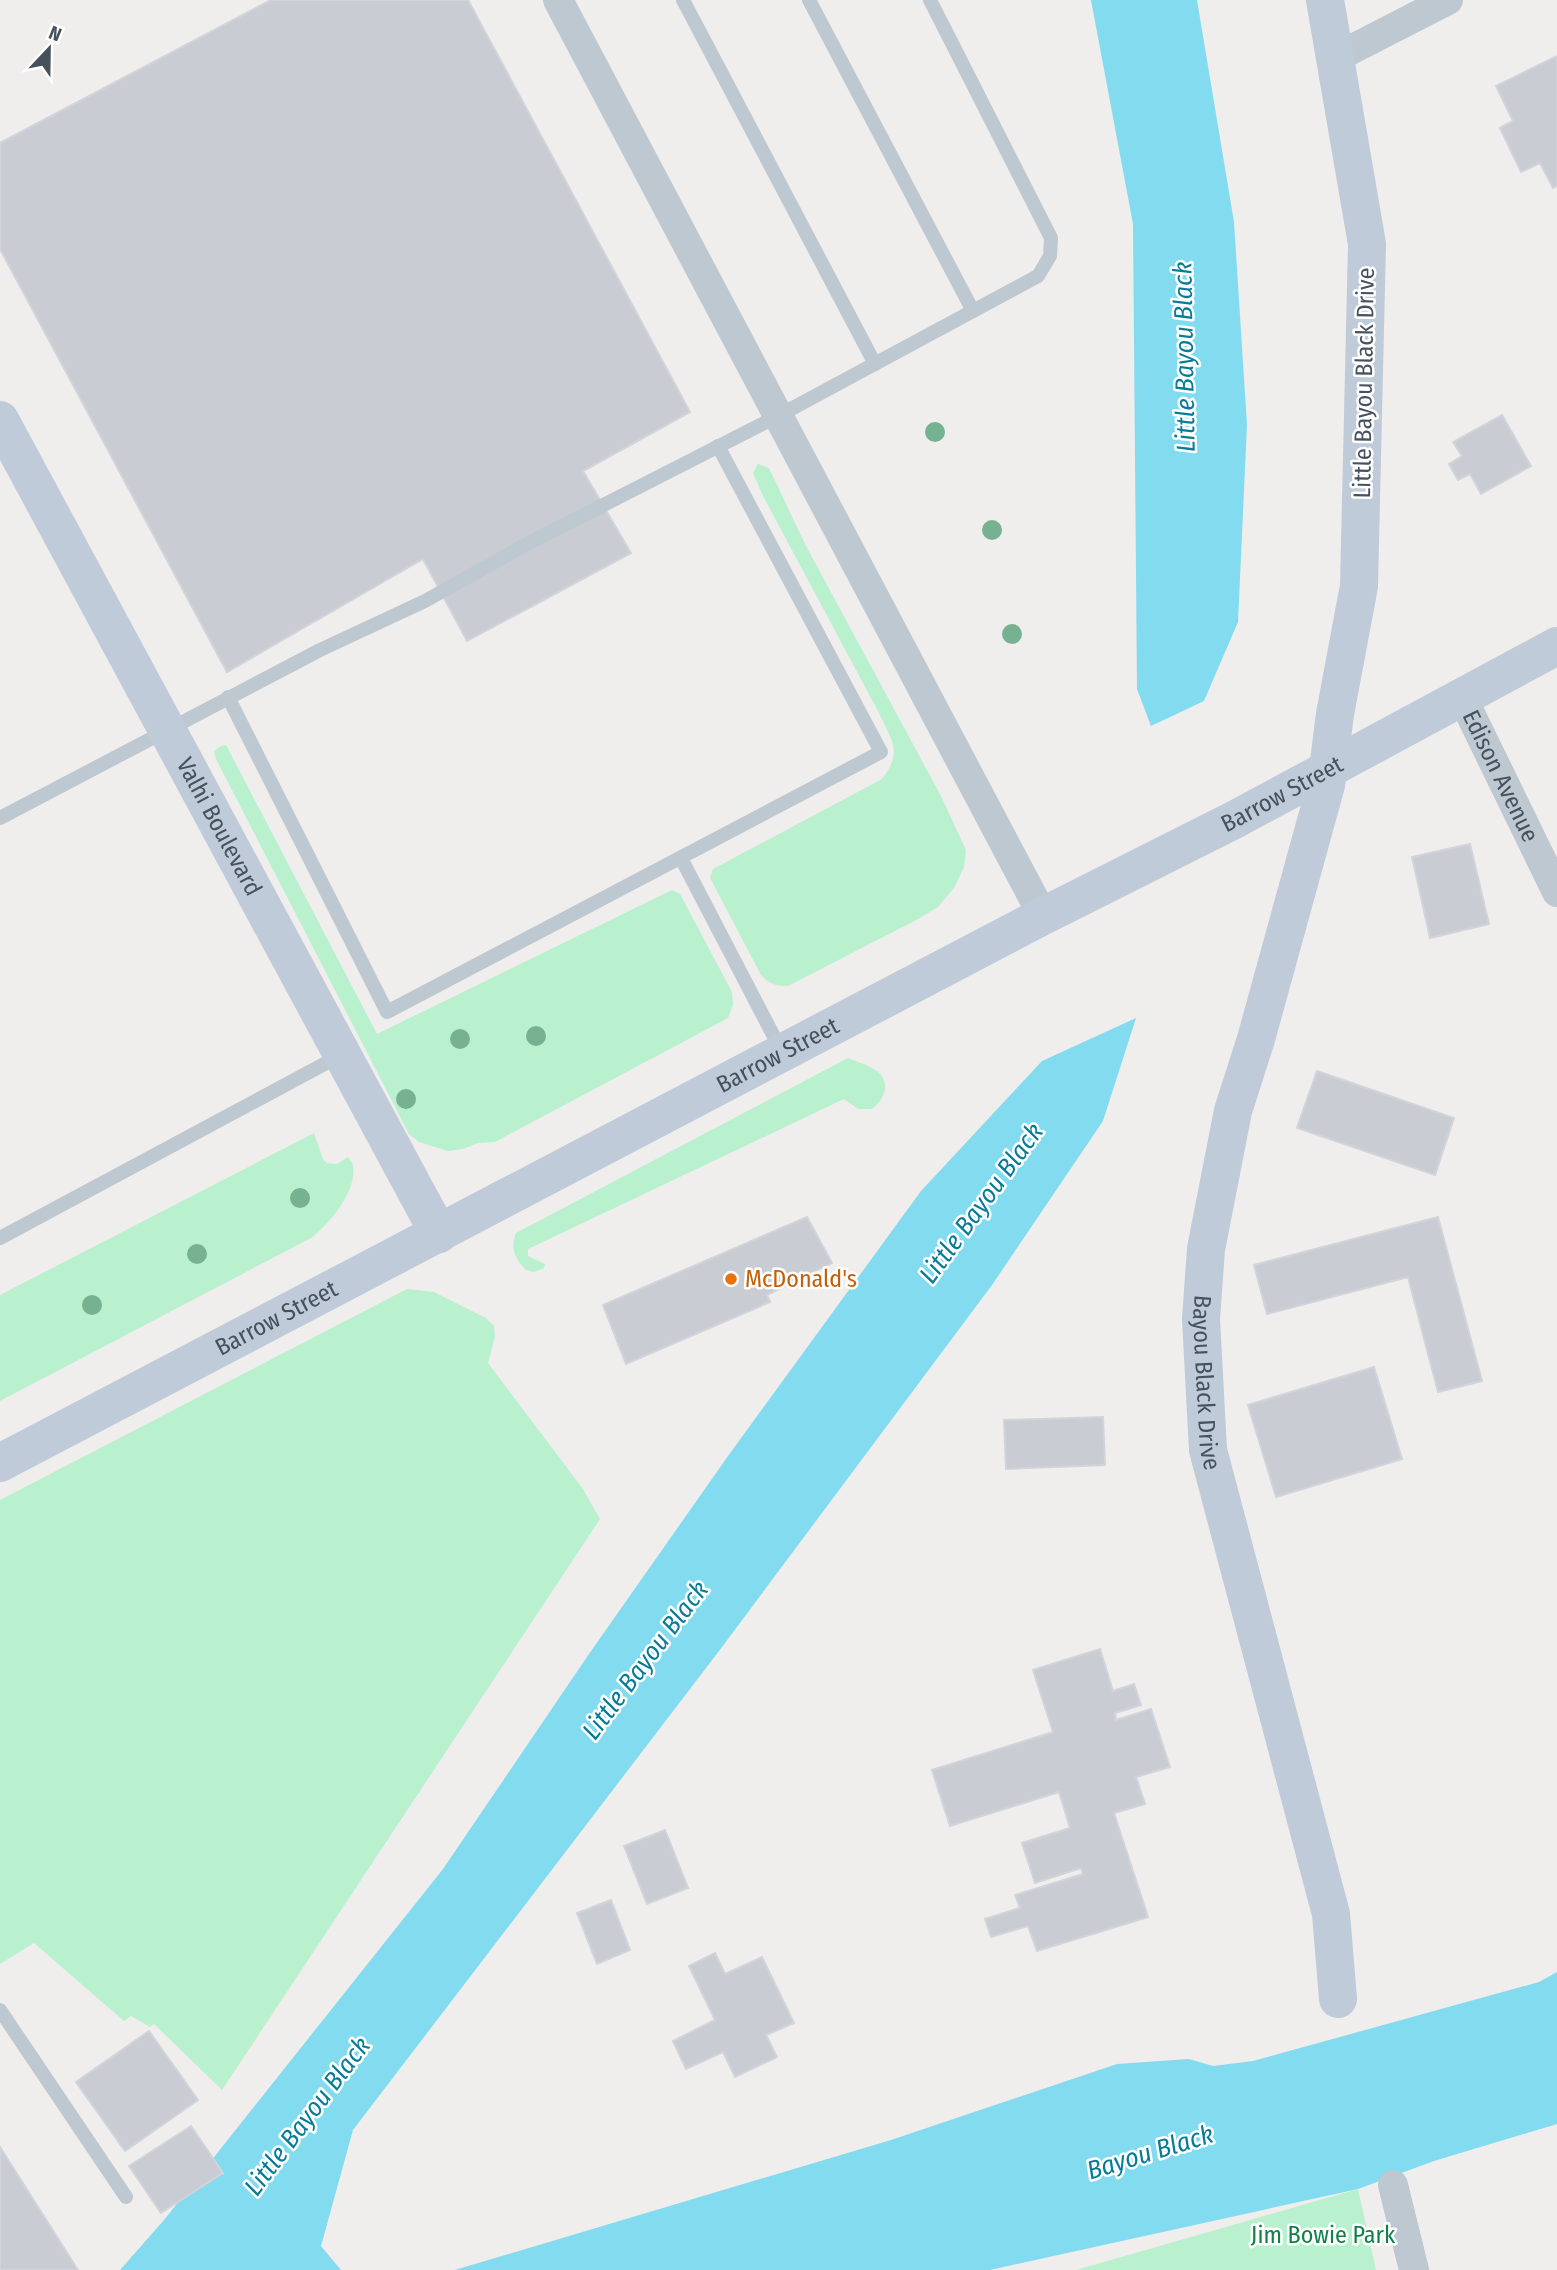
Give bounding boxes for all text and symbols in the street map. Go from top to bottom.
north arrow [14,14,84,84]
text: N [46,21,65,46]
water label: Little Bayou Black [1167,261,1202,452]
street label: Little Bayou Black Drive [1348,267,1380,499]
street label: Edison Avenue [1457,706,1544,847]
street label: Barrow Street [1217,750,1348,838]
street label: Valhi Boulevard [171,753,268,900]
street label: Barrow Street [712,1012,844,1099]
water label: Little Bayou Black [913,1117,1050,1289]
place label: McDonald's [745,1265,857,1293]
marker: McDonald's [723,1271,739,1287]
street label: Barrow Street [210,1274,342,1362]
street label: Bayou Black Drive [1187,1294,1227,1473]
water label: Little Bayou Black [576,1575,715,1746]
water label: Little Bayou Black [238,2031,377,2202]
water label: Bayou Black [1083,2119,1217,2186]
park label: Jim Bowie Park [1251,2221,1396,2249]

